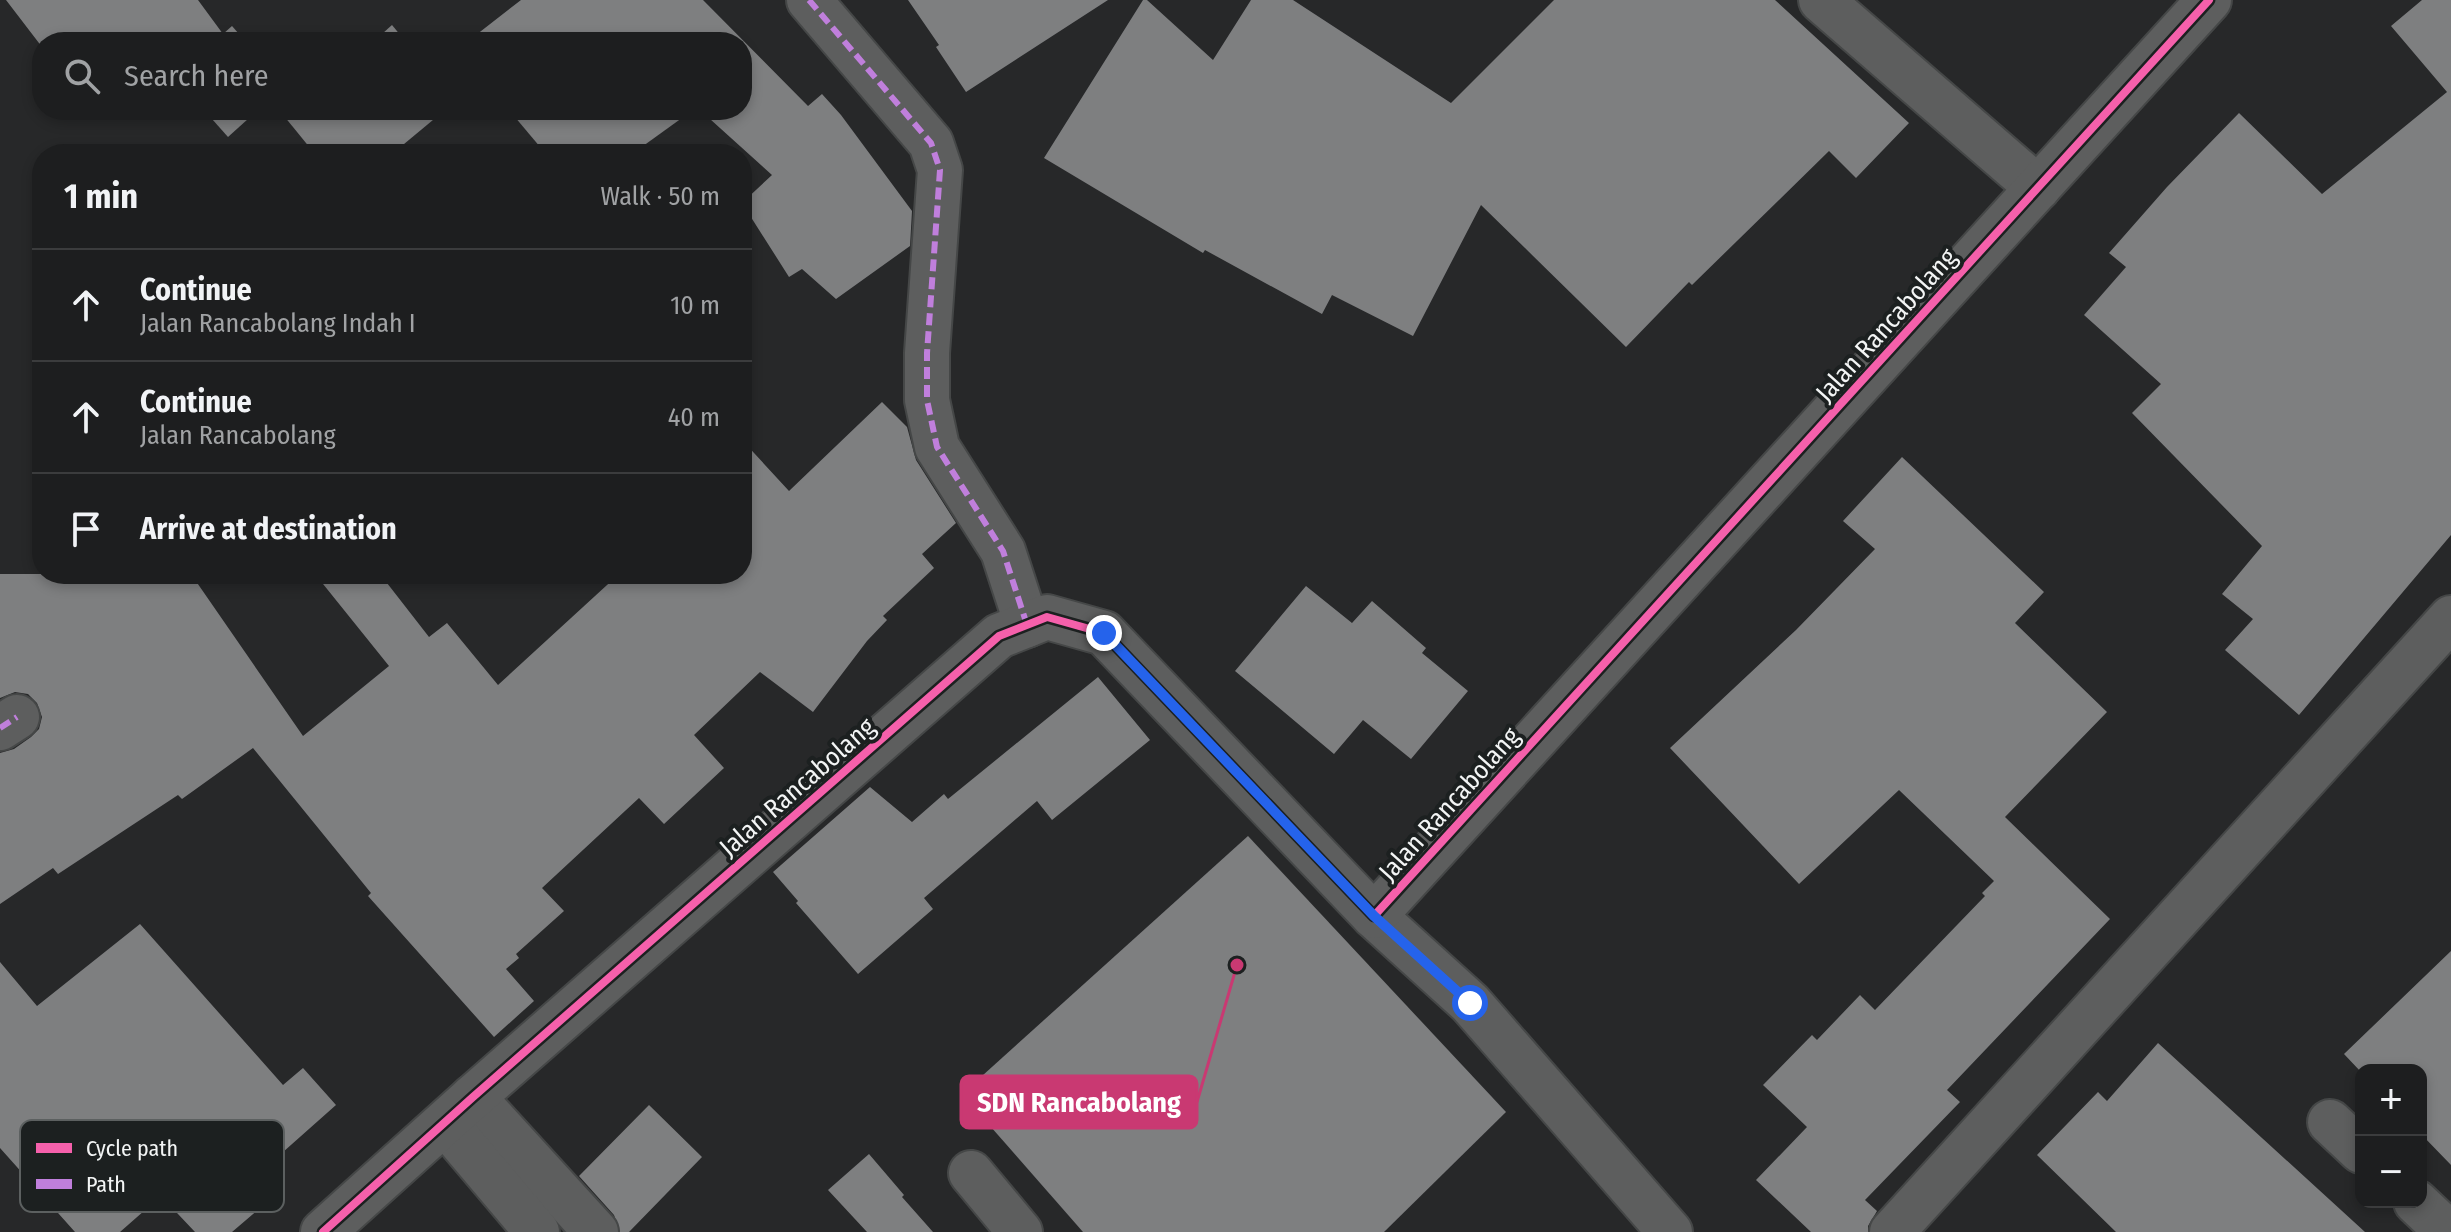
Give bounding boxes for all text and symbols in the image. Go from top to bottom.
search box [32,32,752,120]
icon: search [60,54,104,98]
text: Search here [124,58,269,94]
text: 1 min [64,176,138,217]
text: Walk · 50 m [601,181,720,212]
street label: Jalan Rancabolang [1809,242,1964,408]
text: Continue [140,272,252,308]
icon: ahead [64,283,108,327]
text: 10 m [670,290,720,321]
text: Jalan Rancabolang Indah I [140,308,416,339]
text: Continue [140,384,252,420]
icon: ahead [64,395,108,439]
text: 40 m [668,402,720,433]
text: Jalan Rancabolang [140,420,336,451]
icon: arrive [64,507,108,551]
text: Arrive at destination [140,511,397,547]
route end [1086,615,1122,651]
street label: Jalan Rancabolang [713,711,882,863]
street label: Jalan Rancabolang [1372,721,1527,887]
route start [1452,985,1488,1021]
map controls [2355,1064,2427,1208]
button: + [2355,1064,2427,1136]
callout: SDN Rancabolang [961,1076,1197,1128]
text: SDN Rancabolang [977,1086,1181,1119]
legend [20,1120,284,1212]
text: Cycle path [86,1135,178,1162]
button: − [2355,1136,2427,1208]
text: Path [86,1171,126,1198]

